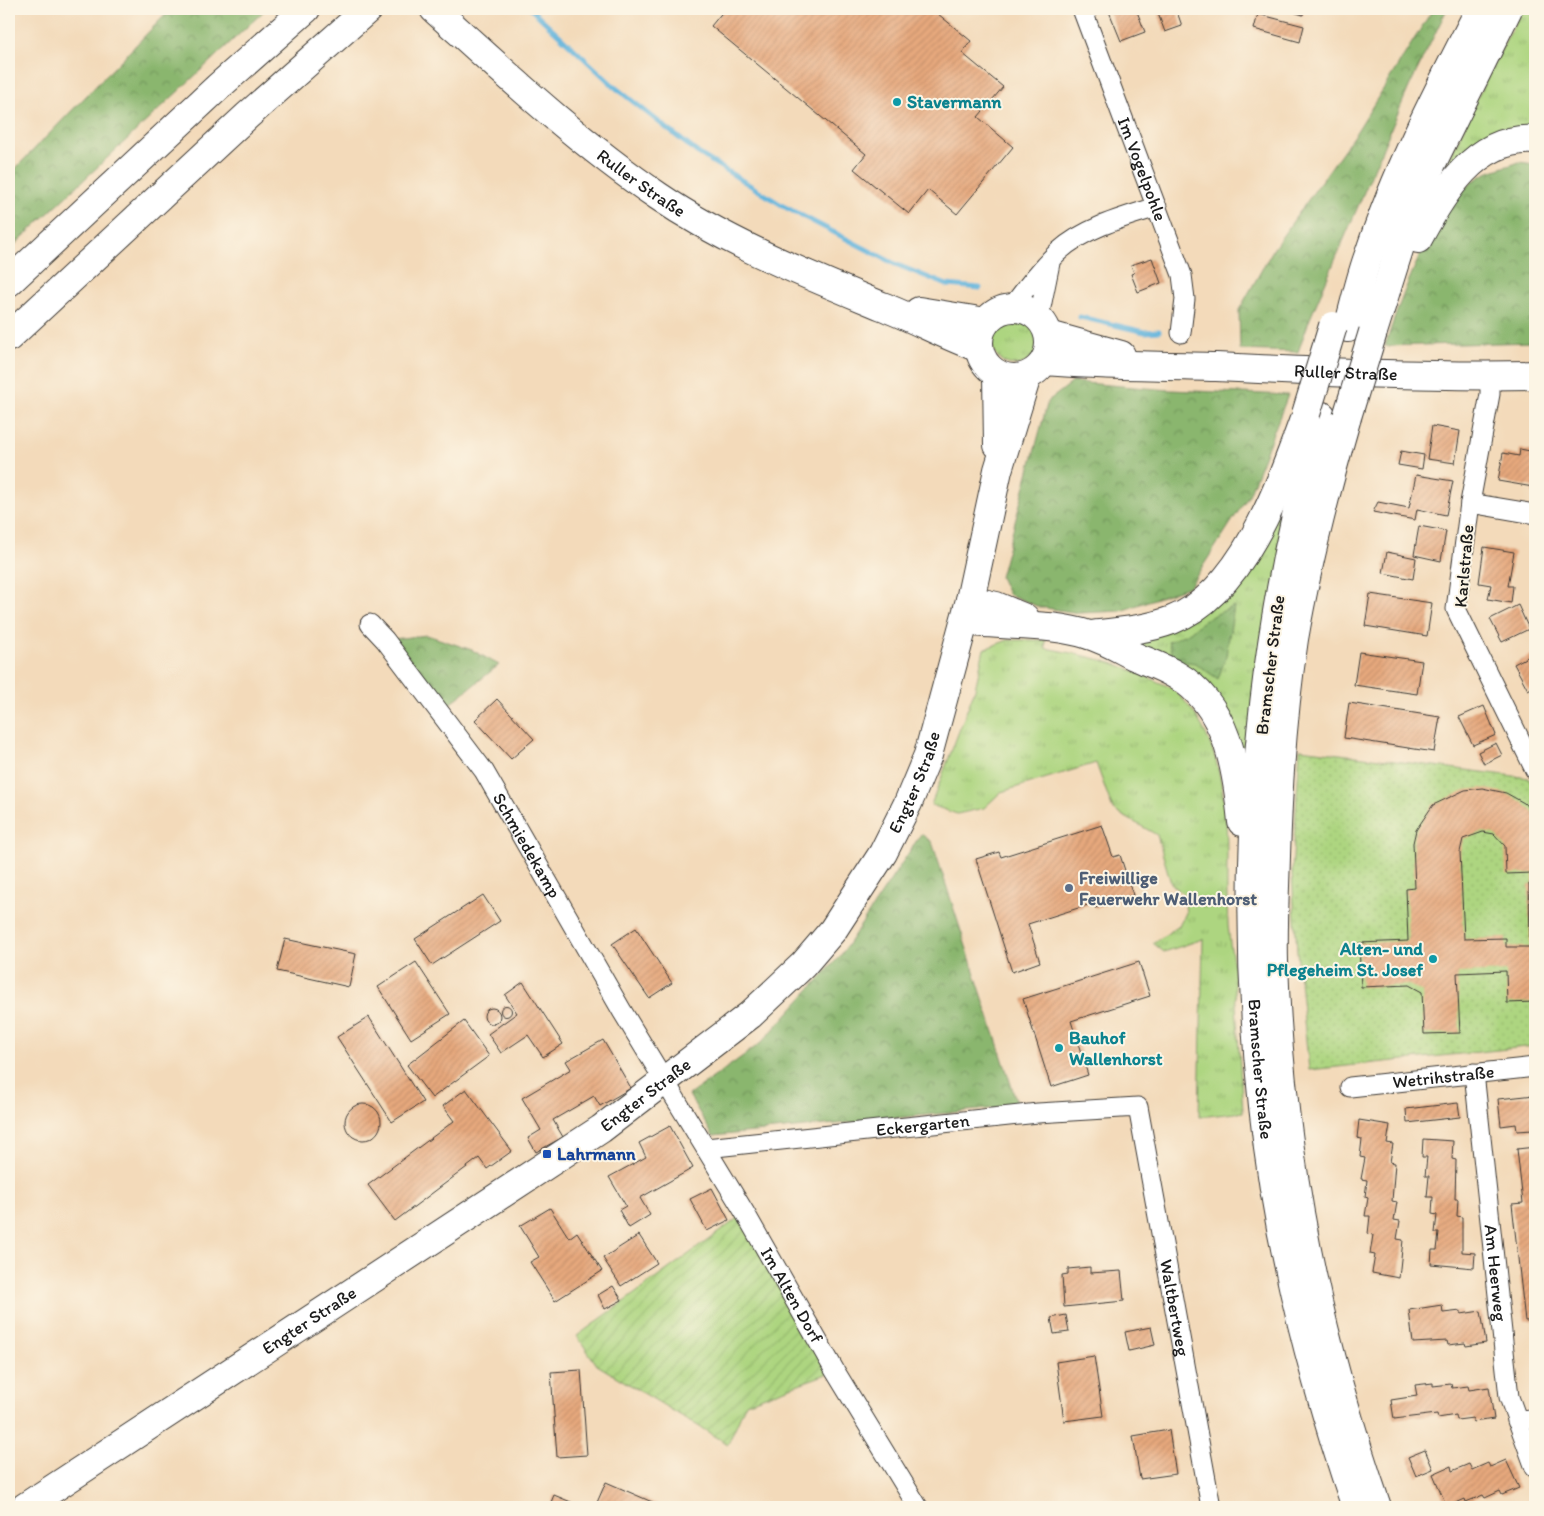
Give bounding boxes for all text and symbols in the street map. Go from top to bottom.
place label: Stavermann [907,91,1002,113]
marker: Stavermann [891,96,903,108]
street label: Im Vogelpohle [1113,114,1172,224]
street label: Ruller Straße [593,144,690,222]
street label: Ruller Straße [1294,360,1398,385]
street label: Karlstraße [1449,524,1479,608]
street label: Bramscher Straße [1251,594,1289,736]
street label: Engter Straße [884,729,945,837]
street label: Schmiedekamp [488,789,566,902]
place label: Freiwillige Feuerwehr Wallenhorst [1079,867,1257,910]
marker: Freiwillige Feuerwehr Wallenhorst [1063,882,1075,894]
place label: Alten- und Pflegeheim St. Josef [1267,938,1423,981]
marker: Alten- und Pflegeheim St. Josef [1427,953,1439,965]
street label: Bramscher Straße [1244,998,1278,1141]
place label: Bauhof Wallenhorst [1069,1027,1163,1070]
marker: Bauhof Wallenhorst [1053,1042,1065,1054]
street label: Engter Straße [596,1053,695,1137]
street label: Wetrihstraße [1392,1060,1495,1093]
street label: Eckergarten [875,1109,971,1141]
place label: Lahrmann [557,1143,636,1165]
marker: Lahrmann [541,1148,553,1160]
street label: Am Heerweg [1479,1223,1512,1323]
street label: Im Alten Dorf [756,1243,828,1347]
street label: Waltbertweg [1155,1257,1194,1359]
street label: Engter Straße [258,1282,361,1359]

